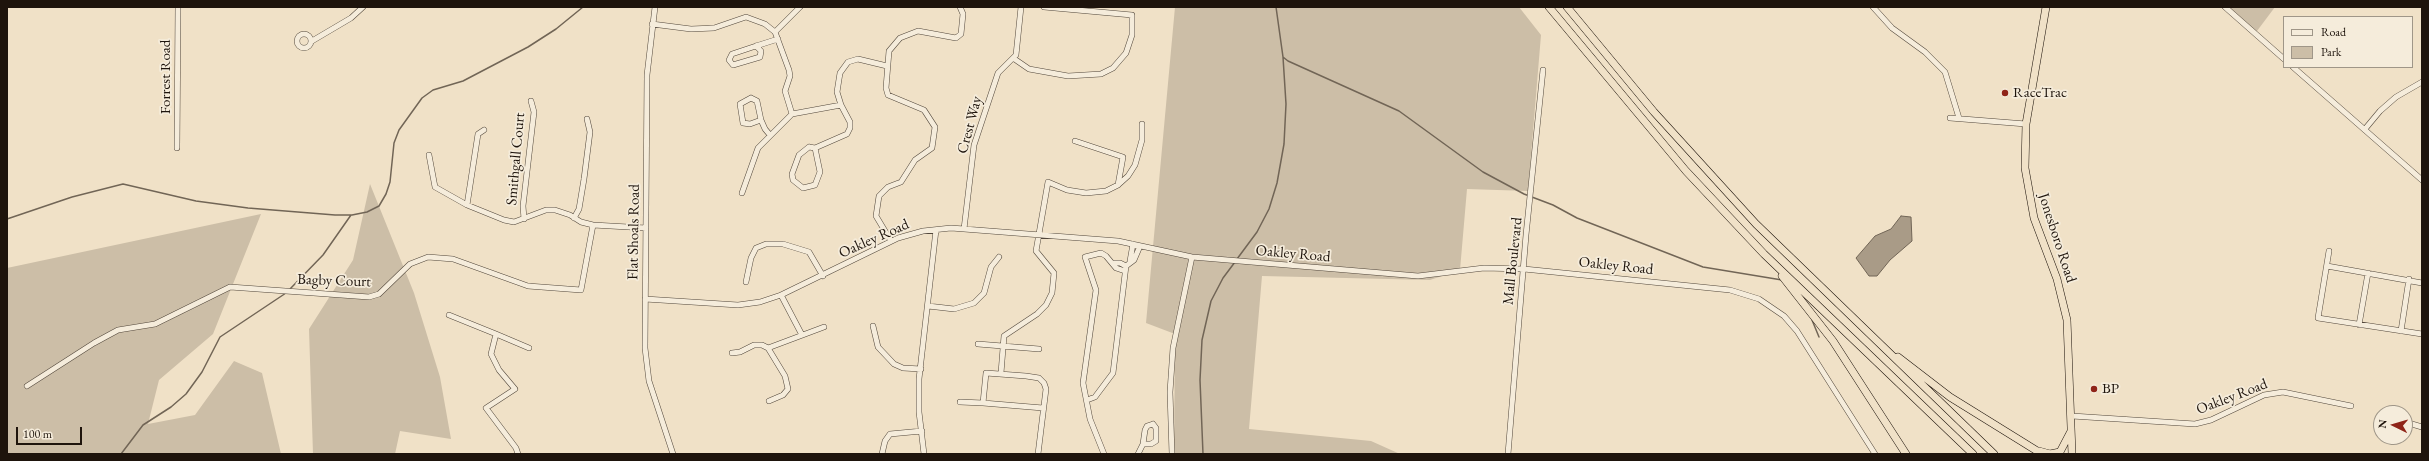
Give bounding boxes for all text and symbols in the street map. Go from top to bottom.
legend [2283,16,2413,68]
text: Road [2321,24,2346,40]
street label: Forrest Road [157,40,175,114]
text: Park [2321,44,2341,60]
place label: RaceTrac [2013,84,2067,102]
marker: RaceTrac [2000,88,2010,98]
street label: Crest Way [954,94,986,156]
street label: Smithgall Court [503,112,529,206]
street label: Flat Shoals Road [624,184,644,280]
street label: Jonesboro Road [2034,191,2080,285]
street label: Oakley Road [836,216,912,262]
street label: Mall Boulevard [1499,216,1527,306]
street label: Oakley Road [1255,242,1331,266]
street label: Oakley Road [1578,253,1654,279]
street label: Bagby Court [297,271,371,291]
street label: Oakley Road [2194,375,2270,419]
place label: BP [2102,380,2119,398]
marker: BP [2089,384,2099,394]
north arrow [2373,405,2413,445]
scale bar [18,419,84,445]
text: N [2375,419,2389,429]
text: 100 m [23,426,52,442]

